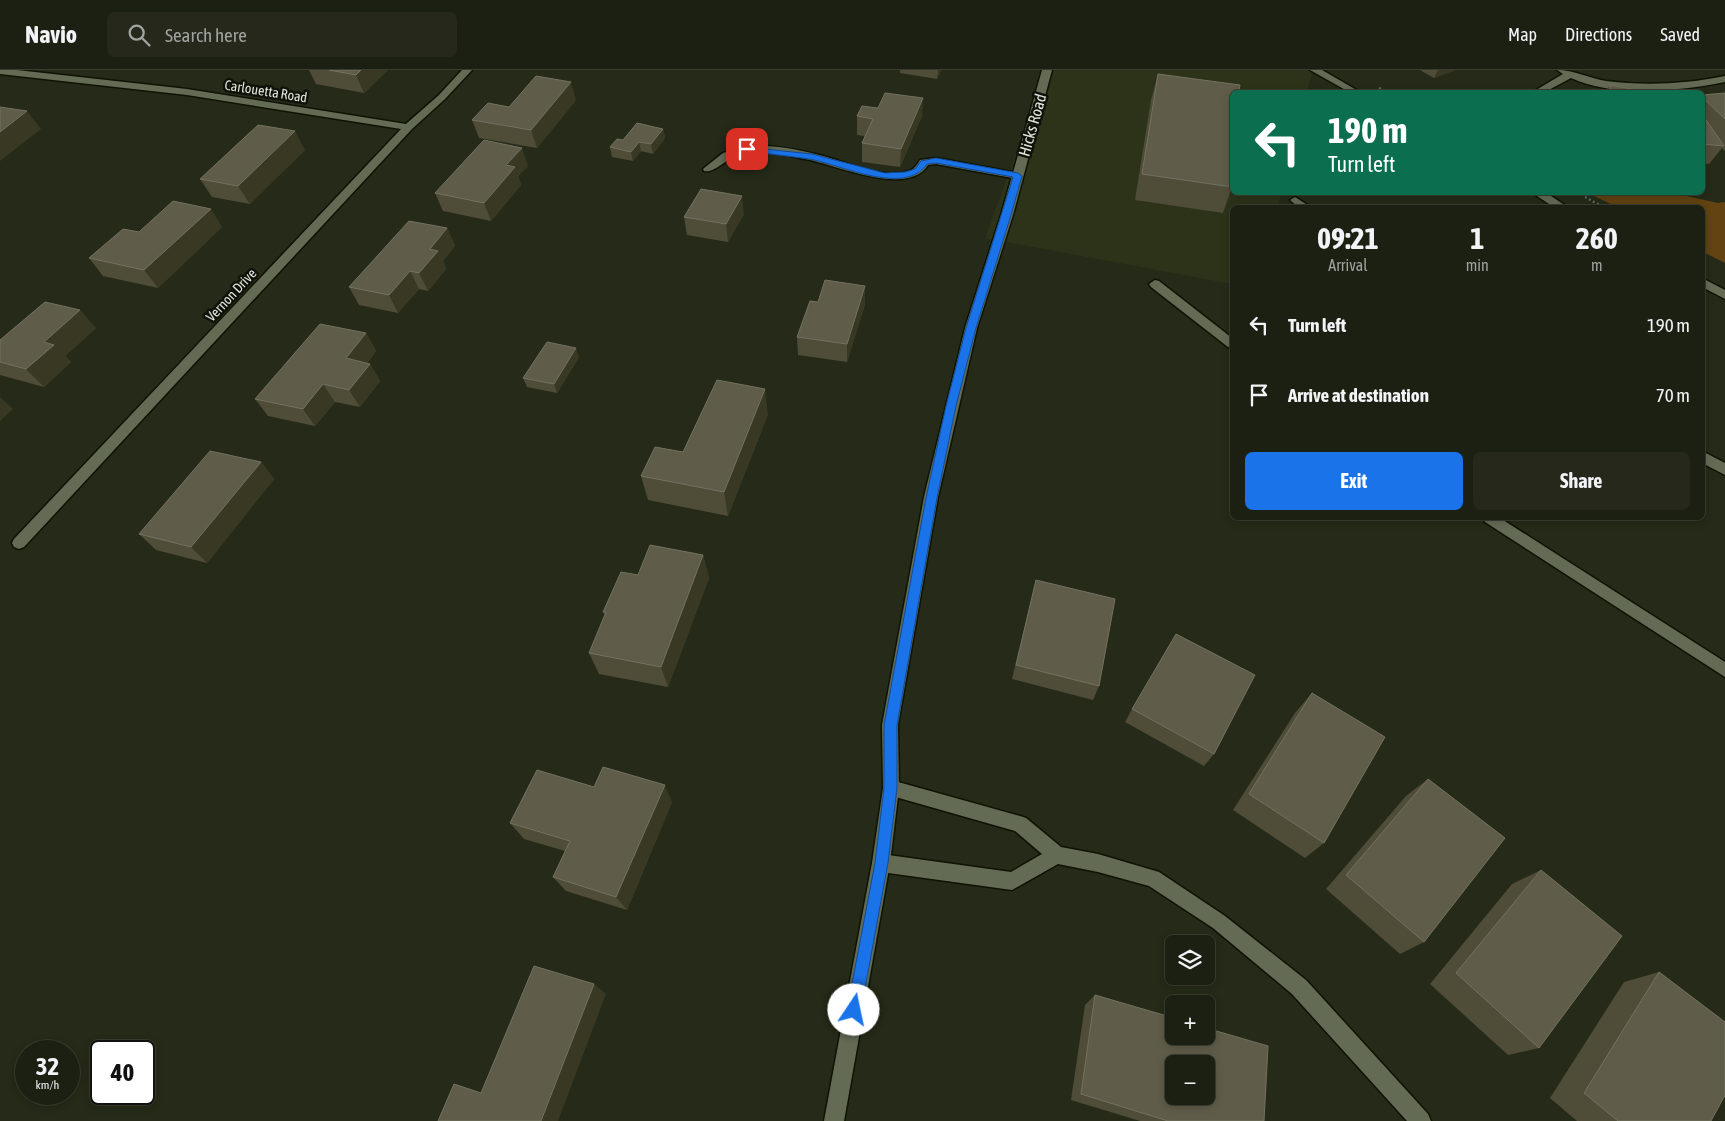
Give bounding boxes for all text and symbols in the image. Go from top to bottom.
search box [107,12,457,57]
text: Navio [25,21,77,48]
icon: search [125,21,153,49]
text: Search here [165,24,247,46]
text: Map [1508,24,1537,45]
text: Directions [1565,24,1632,45]
text: Saved [1660,24,1700,45]
street label: Carlouetta Road [224,77,308,105]
street label: Hicks Road [1014,92,1050,158]
icon: left [1245,110,1310,175]
text: 190 m [1328,110,1407,150]
pin [726,128,768,170]
icon: arrive [733,135,761,163]
text: Turn left [1328,151,1395,177]
text: 09:21 [1317,221,1379,255]
text: 1 [1470,221,1484,255]
text: 260 [1576,221,1618,255]
text: Arrival [1328,256,1367,274]
text: min [1466,256,1489,274]
text: m [1591,256,1603,274]
street label: Vernon Drive [203,265,259,325]
icon: left [1245,311,1273,339]
text: Turn left [1288,314,1346,336]
text: 190 m [1647,314,1690,336]
icon: arrive [1245,381,1273,409]
text: Arrive at destination [1288,384,1429,406]
text: 70 m [1656,384,1690,406]
button: Exit [1245,452,1463,510]
button: Share [1473,452,1690,510]
map controls [1165,935,1215,1105]
button: layers [1165,935,1215,985]
position arrow [827,983,879,1035]
button: + [1165,995,1215,1045]
speed limit sign: 40 [90,1040,155,1105]
text: 32 [36,1052,59,1080]
button: − [1165,1055,1215,1105]
text: km/h [36,1078,59,1092]

